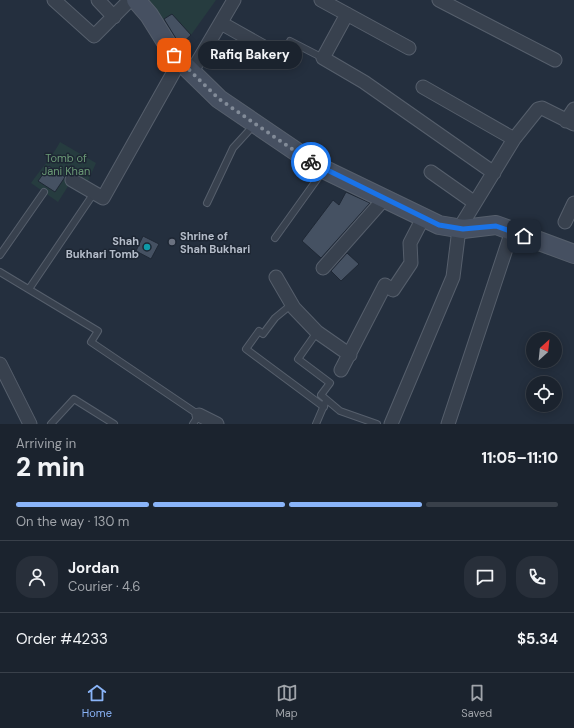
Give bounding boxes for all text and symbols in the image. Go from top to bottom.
pin [157,38,191,72]
callout: Rafiq Bakery [198,41,302,69]
icon: bag [163,44,185,66]
text: Rafiq Bakery [210,46,290,63]
courier [291,142,331,182]
park label: Tomb of Jani Khan [42,151,90,178]
icon: bike [300,151,322,173]
pin [507,219,541,253]
icon: home [513,225,535,247]
place label: Shrine of Shah Bukhari [180,229,250,256]
place label: Shah Bukhari Tomb [66,234,139,261]
marker: Shrine of Shah Bukhari [167,237,177,247]
marker: Shah Bukhari Tomb [142,242,152,252]
north arrow [526,332,562,368]
map controls [526,332,562,412]
button: locate [526,376,562,412]
text: Arriving in [16,435,76,452]
text: 11:05–11:10 [482,448,558,468]
text: 2 min [16,450,85,484]
text: On the way · 130 m [16,513,129,530]
button: person [16,556,58,598]
button: chat [464,556,506,598]
button: phone [516,556,558,598]
text: Jordan [68,558,119,578]
text: Courier · 4.6 [68,578,140,595]
text: Order #4233 [16,629,108,649]
text: $5.34 [517,629,558,649]
tab: Home [82,682,112,720]
tab: Map [276,682,298,720]
tab: Saved [461,682,492,720]

